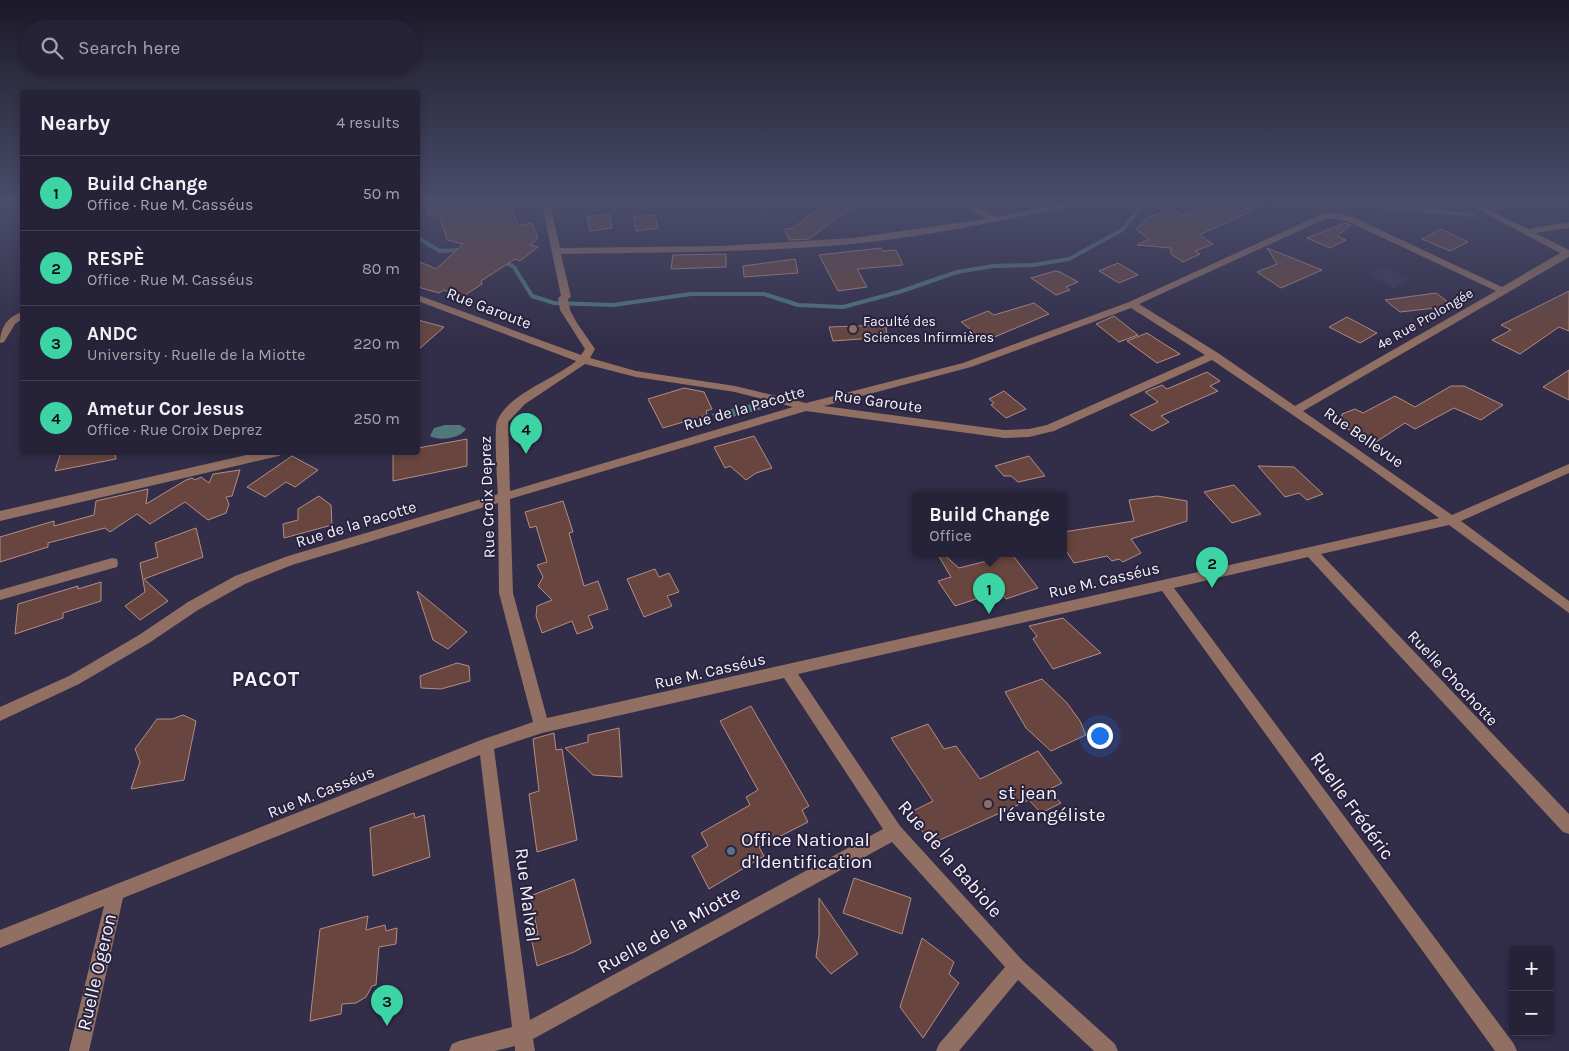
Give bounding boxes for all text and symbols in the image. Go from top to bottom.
search box [20,20,420,75]
icon: search [38,34,66,62]
text: Search here [78,37,180,59]
text: Nearby [40,111,110,135]
text: 4 results [336,113,400,132]
text: Build Change [87,173,208,195]
text: 1 [53,184,59,203]
text: 50 m [363,184,400,203]
text: Office · Rue M. Casséus [87,195,253,214]
text: RESPÈ [87,248,145,270]
text: 2 [51,259,61,278]
text: 80 m [362,259,400,278]
text: Office · Rue M. Casséus [87,270,253,289]
street label: Rue Garoute [444,283,534,333]
street label: 4e Rue Prolongée [1374,284,1476,354]
place label: Faculté des Sciences Infirmières [863,313,994,346]
text: ANDC [87,323,138,345]
marker: Faculté des Sciences Infirmières [847,323,859,335]
text: 3 [51,334,61,353]
text: 220 m [353,334,400,353]
text: University · Ruelle de la Miotte [87,345,306,364]
street label: Rue de la Pacotte [681,382,807,434]
street label: Rue Garoute [833,385,923,417]
text: Ametur Cor Jesus [87,398,244,420]
street label: Rue Bellevue [1321,403,1407,471]
text: 4 [51,409,61,428]
text: 250 m [353,409,400,428]
pin: 4 [510,413,542,454]
text: Office · Rue Croix Deprez [87,420,262,439]
street label: Rue Croix Deprez [475,436,499,558]
popup [912,492,1067,557]
street label: Rue de la Pacotte [293,497,419,551]
text: Build Change [929,504,1050,526]
text: Office [929,526,972,545]
pin: 2 [1196,547,1228,588]
street label: Rue M. Casséus [1047,558,1161,602]
pin: 1 [973,573,1005,614]
street label: Ruelle Chochotte [1404,626,1502,730]
street label: Rue M. Casséus [653,649,767,693]
district label: PACOT [232,667,300,691]
your location [1087,723,1113,749]
street label: Ruelle Frédéric [1306,748,1398,864]
street label: Rue M. Casséus [265,762,377,822]
place label: st jean l'évangéliste [998,782,1105,826]
street label: Rue de la Babiole [893,796,1007,922]
marker: st jean l'évangéliste [982,798,994,810]
place label: Office National d'Identification [741,829,873,873]
marker: Office National d'Identification [725,845,737,857]
street label: Rue Malval [510,847,544,943]
street label: Ruelle de la Miotte [594,882,744,978]
street label: Ruelle Ogeron [73,911,121,1033]
map controls [1509,946,1554,1036]
button: + [1509,946,1554,991]
pin: 3 [371,985,403,1026]
button: − [1509,991,1554,1036]

